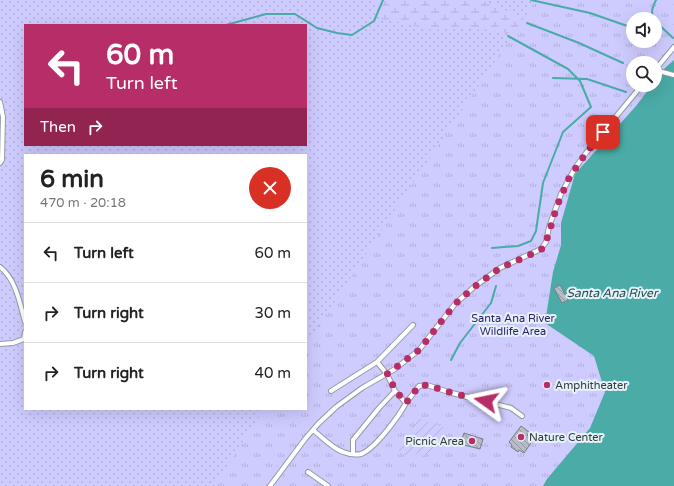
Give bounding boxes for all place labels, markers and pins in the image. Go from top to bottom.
pin [586,115,620,149]
place label: Amphitheater [555,379,628,392]
marker: Amphitheater [542,380,552,390]
place label: Nature Center [529,431,604,444]
marker: Nature Center [516,432,526,442]
place label: Picnic Area [405,435,464,448]
marker: Picnic Area [467,436,477,446]

